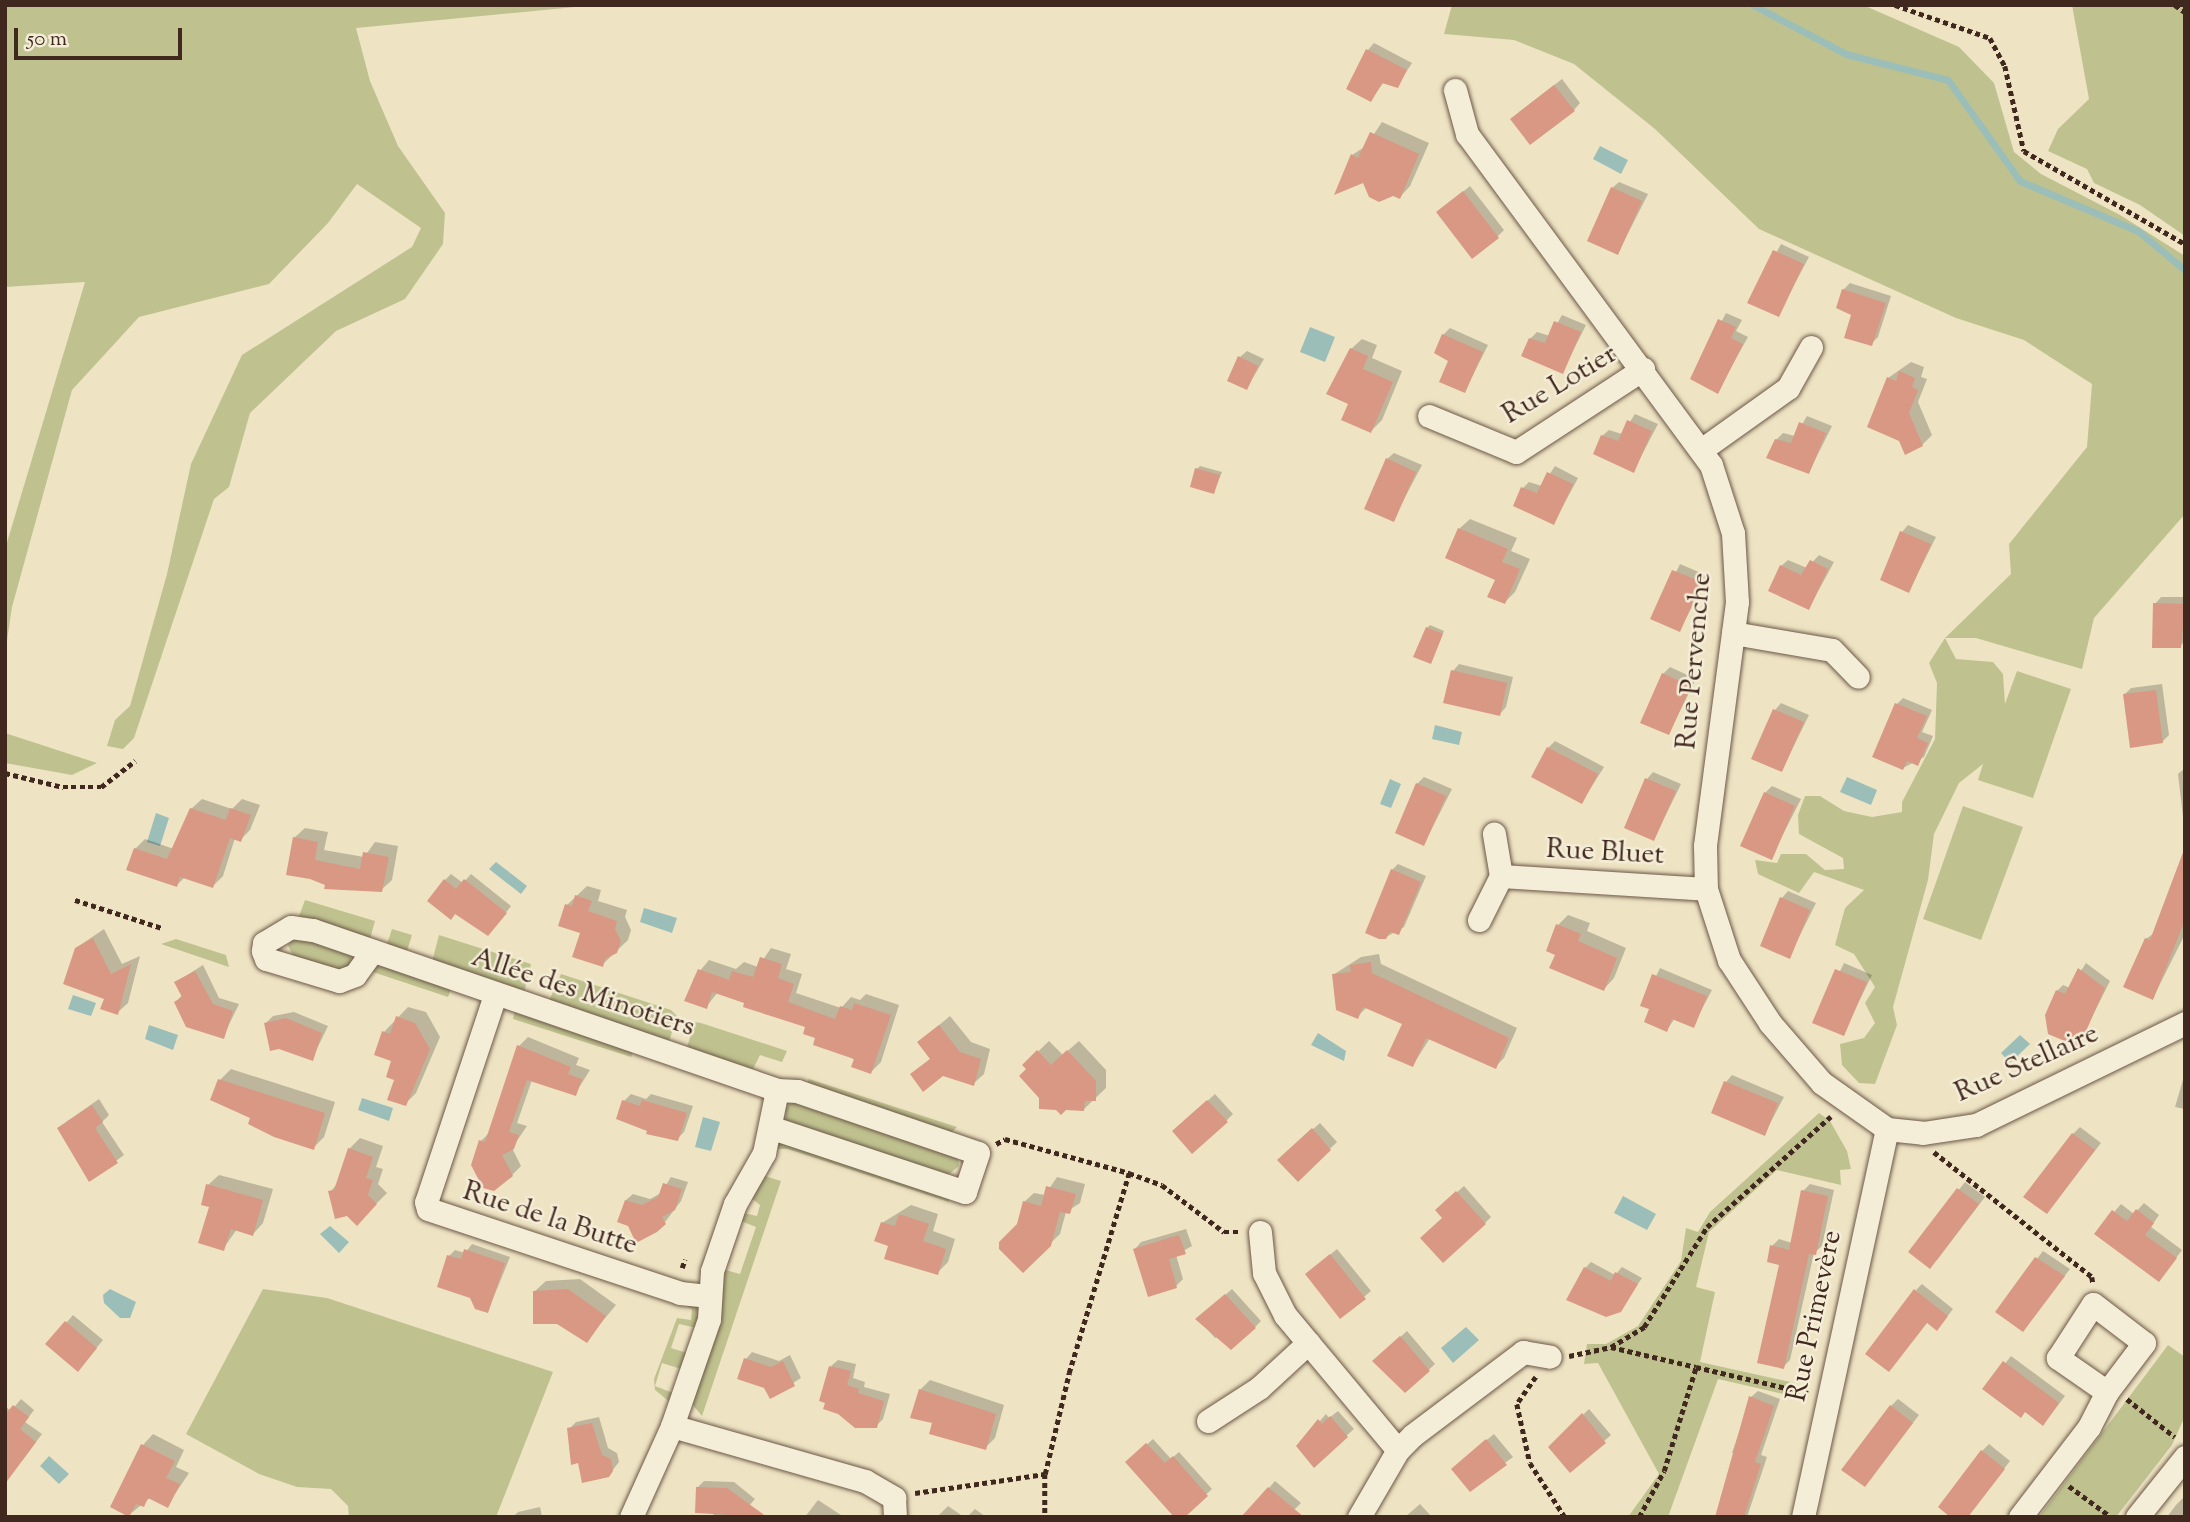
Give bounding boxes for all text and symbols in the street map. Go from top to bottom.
scale bar [18,14,186,58]
text: 50 m [27,25,67,55]
street label: Rue Lotier [1497,338,1623,432]
street label: Rue Pervenche [1671,571,1719,751]
street label: Rue Bluet [1545,833,1665,873]
street label: Allée des Minotiers [467,941,699,1045]
street label: Rue Stellaire [1950,1017,2104,1111]
street label: Rue de la Butte [458,1175,642,1263]
street label: Rue Primevère [1780,1227,1850,1405]

